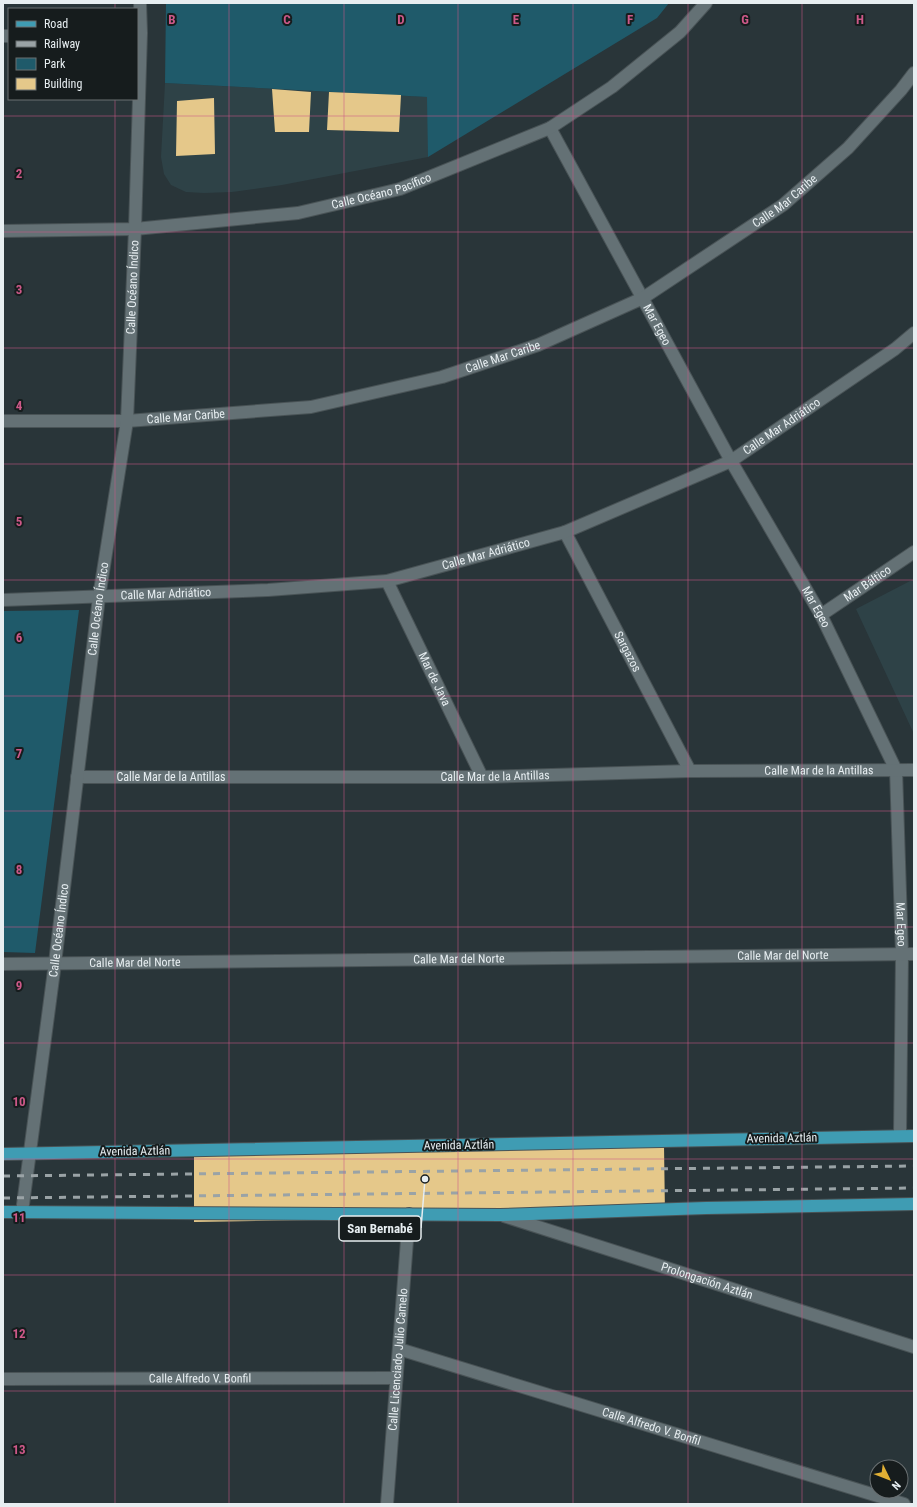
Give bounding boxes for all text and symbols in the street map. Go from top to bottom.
legend [8,8,138,100]
text: B [168,12,176,27]
text: C [283,12,291,27]
text: D [397,12,405,27]
text: E [513,12,520,27]
text: F [627,12,633,27]
text: G [741,12,749,27]
text: H [856,12,864,27]
text: Road [44,17,68,31]
text: Railway [44,37,80,51]
text: Park [44,57,66,71]
text: Building [44,77,82,91]
text: 2 [16,166,23,181]
street label: Calle Océano Pacífico [330,170,433,212]
street label: Calle Mar Caribe [750,171,820,230]
street label: Calle Océano Índico [124,240,142,335]
text: 3 [16,282,22,297]
street label: Mar Egeo [640,302,674,348]
street label: Calle Mar Caribe [463,338,542,376]
street label: Calle Mar Adriático [740,395,823,458]
text: 4 [16,398,23,413]
street label: Calle Mar Caribe [146,407,226,426]
text: 5 [16,514,23,529]
street label: Calle Mar Adriático [440,535,531,573]
street label: Calle Océano Índico [85,561,111,656]
street label: Mar Báltico [841,563,894,605]
street label: Mar Egeo [799,584,833,630]
street label: Calle Mar Adriático [120,585,211,603]
street label: Sargazos [611,629,644,674]
text: 6 [16,630,23,645]
street label: Mar de Java [416,650,454,708]
text: 7 [16,746,23,761]
street label: Calle Mar de la Antillas [764,763,874,778]
street label: Calle Mar de la Antillas [440,768,550,784]
street label: Calle Mar de la Antillas [116,770,226,784]
text: 8 [16,862,22,877]
street label: Calle Océano Índico [46,883,71,978]
street label: Mar Egeo [893,902,909,947]
street label: Calle Mar del Norte [737,948,829,963]
street label: Calle Mar del Norte [413,951,505,966]
street label: Calle Mar del Norte [89,955,181,970]
text: 9 [16,978,22,993]
text: 10 [12,1094,26,1109]
street label: Avenida Aztlán [747,1130,818,1146]
street label: Avenida Aztlán [424,1137,495,1153]
street label: Avenida Aztlán [100,1143,171,1159]
text: 11 [12,1210,26,1225]
callout: San Bernabé [339,1216,421,1241]
text: San Bernabé [347,1221,413,1236]
street label: Prolongación Aztlán [659,1260,755,1302]
street label: Calle Licenciado Julio Camelo [386,1288,410,1431]
text: 12 [12,1326,26,1341]
street label: Calle Alfredo V. Bonfil [149,1371,251,1386]
street label: Calle Alfredo V. Bonfil [600,1405,702,1448]
text: 13 [12,1442,26,1457]
north arrow [869,1459,909,1499]
text: N [889,1479,903,1493]

